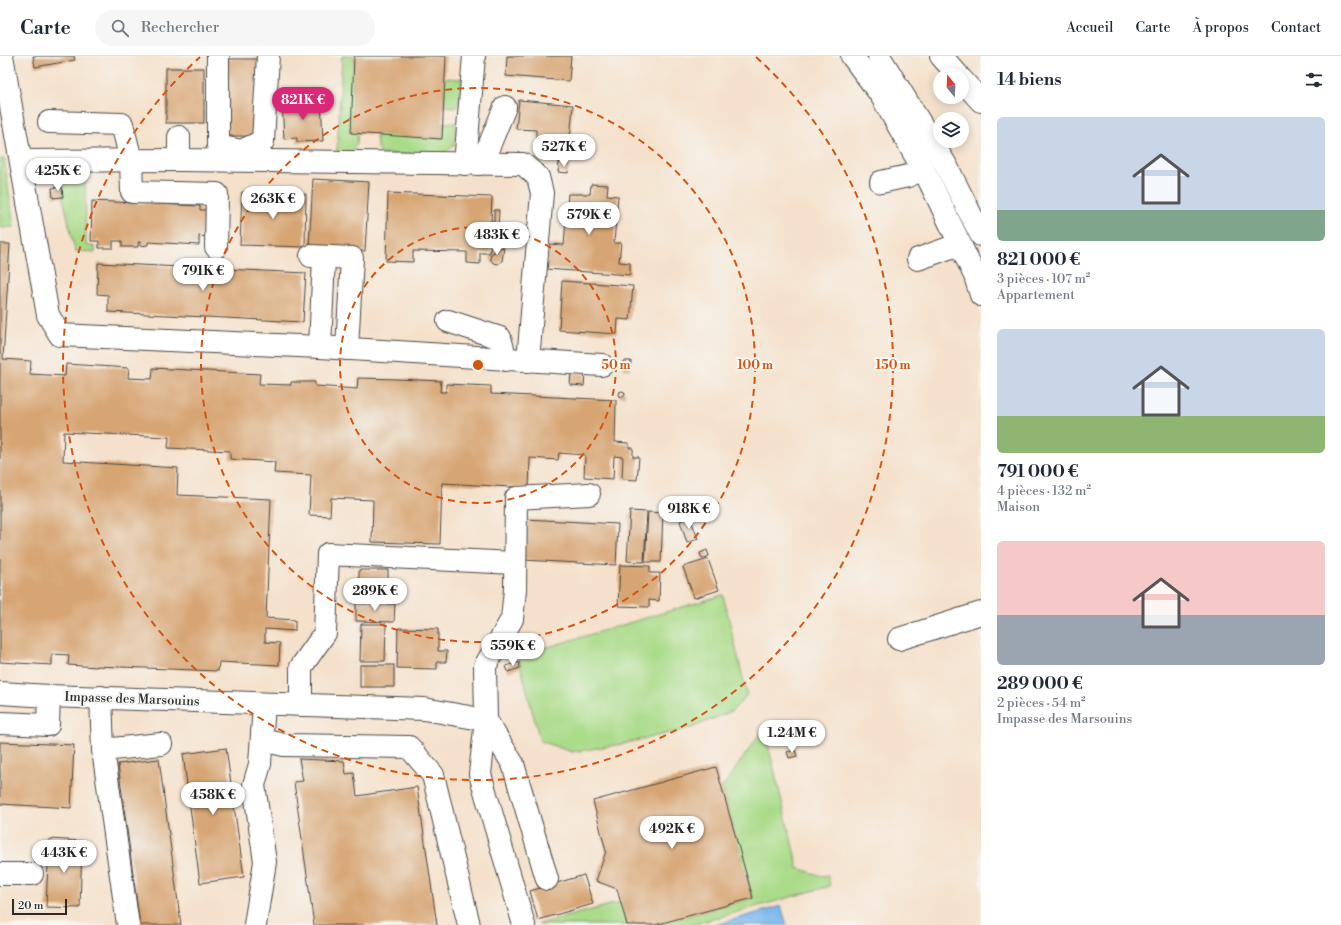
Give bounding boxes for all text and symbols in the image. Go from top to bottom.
search box [95,10,375,46]
text: Carte [20,16,71,40]
icon: search [109,17,131,39]
text: Rechercher [141,18,219,37]
text: Accueil [1066,19,1113,37]
text: Carte [1135,19,1170,37]
text: À propos [1192,19,1249,37]
text: Contact [1271,19,1321,37]
north arrow [933,68,969,104]
map controls [933,68,969,148]
text: 14 biens [997,69,1062,91]
icon: filters [1303,69,1325,91]
pin: 821K € [270,87,336,121]
text: 821K € [281,92,325,108]
button: layers [933,112,969,148]
pin: 527K € [531,134,597,168]
text: 527K € [542,139,586,155]
icon: home [1125,143,1197,215]
pin: 425K € [25,158,91,192]
text: 425K € [35,163,81,179]
pin: 263K € [240,186,306,220]
text: 263K € [250,191,296,207]
pin: 579K € [556,202,622,236]
text: 579K € [567,207,611,223]
pin: 483K € [464,222,530,256]
text: 483K € [474,227,520,243]
text: 821 000 € [997,249,1080,271]
pin: 791K € [170,258,236,292]
text: 791K € [182,263,224,279]
text: 3 pièces · 107 m² [997,271,1090,287]
text: Appartement [997,287,1075,303]
icon: home [1125,355,1197,427]
centre of rings [471,358,485,372]
text: 50 m [601,358,631,373]
text: 100 m [737,358,773,373]
text: 150 m [876,358,910,373]
text: 791 000 € [997,461,1079,483]
text: 4 pièces · 132 m² [997,483,1091,499]
pin: 918K € [656,496,722,530]
text: Maison [997,499,1040,515]
text: 918K € [667,501,711,517]
icon: home [1125,567,1197,639]
pin: 289K € [342,578,408,612]
text: 289K € [352,583,398,599]
pin: 559K € [480,633,546,667]
text: 559K € [490,638,536,654]
text: 289 000 € [997,673,1083,695]
street label: Impasse des Marsouins [64,689,200,709]
text: 2 pièces · 54 m² [997,695,1086,711]
text: Impasse des Marsouins [997,711,1132,727]
pin: 1.24M € [755,720,829,754]
text: 1.24M € [767,725,817,741]
pin: 458K € [180,782,246,816]
text: 458K € [190,787,236,803]
pin: 492K € [639,816,705,850]
text: 492K € [649,821,695,837]
pin: 443K € [31,840,97,874]
text: 443K € [41,845,87,861]
scale bar [12,897,67,916]
text: 20 m [18,899,43,913]

